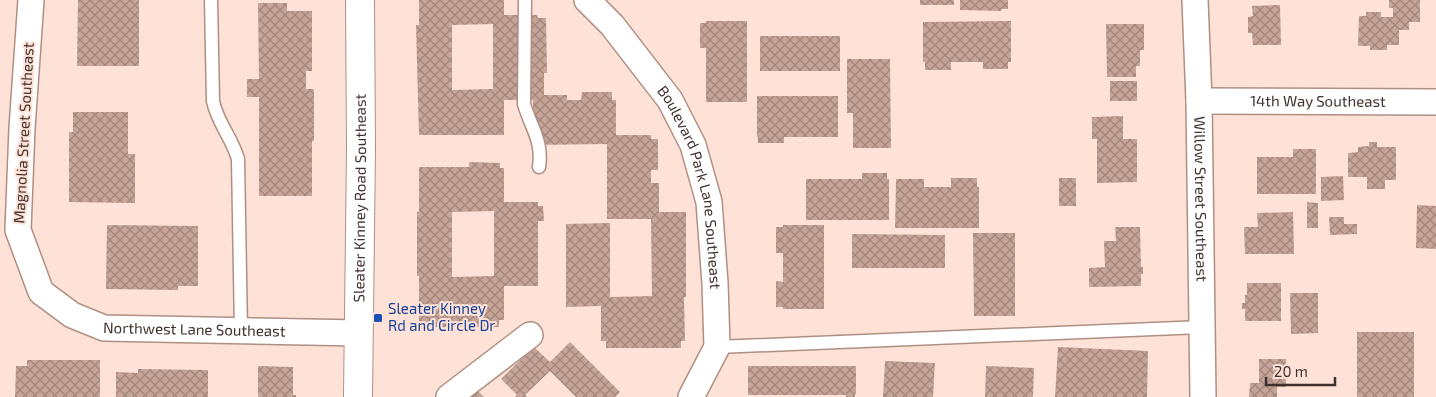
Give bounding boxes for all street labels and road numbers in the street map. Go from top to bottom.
street label: Magnolia Street Southeast [9,42,37,224]
street label: Boulevard Park Lane Southeast [654,82,725,290]
street label: 14th Way Southeast [1250,91,1386,110]
street label: Sleater Kinney Road Southeast [349,93,369,302]
street label: Willow Street Southeast [1191,116,1211,282]
street label: Northwest Lane Southeast [103,318,286,340]

